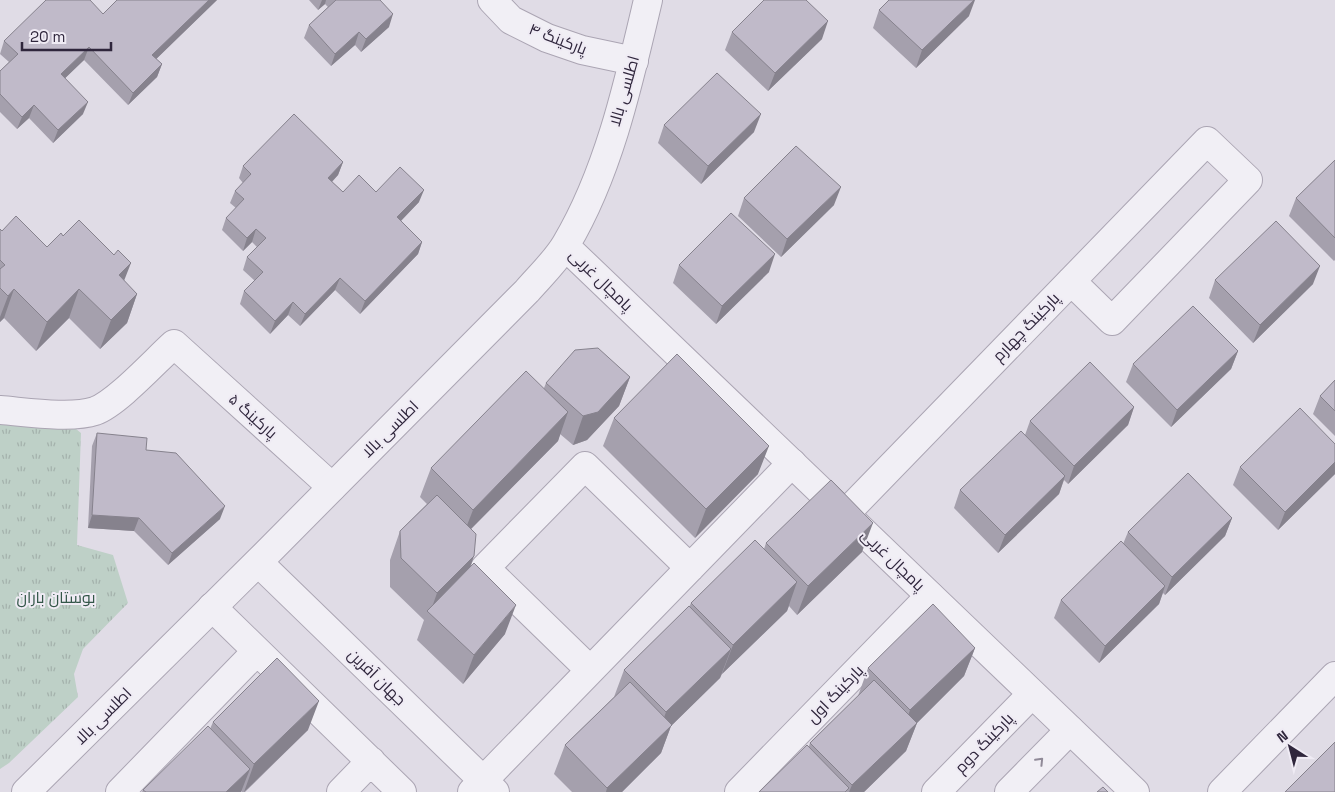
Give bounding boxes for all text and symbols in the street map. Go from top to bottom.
street label: پارکینگ ۴ [526,18,591,61]
scale bar [22,20,111,52]
text: 20 m [30,27,65,46]
street label: اطلسی بالا [604,53,644,129]
street label: پامچال غربی [564,244,638,317]
street label: پارکینگ چهارم [988,287,1065,367]
street label: پارکینگ ۵ [224,389,282,445]
street label: اطلسی بالا [357,396,423,462]
street label: پامچال غربی [856,524,930,597]
park label: بوستان باران [16,587,96,608]
street label: جهان آفرین [343,644,411,710]
street label: پارکینگ اول [802,660,869,728]
street label: اطلسی بالا [70,683,136,749]
street label: پارکینگ دوم [950,708,1019,778]
north arrow [1265,722,1315,772]
text: N [1273,726,1291,747]
one-way arrow [1034,758,1043,767]

